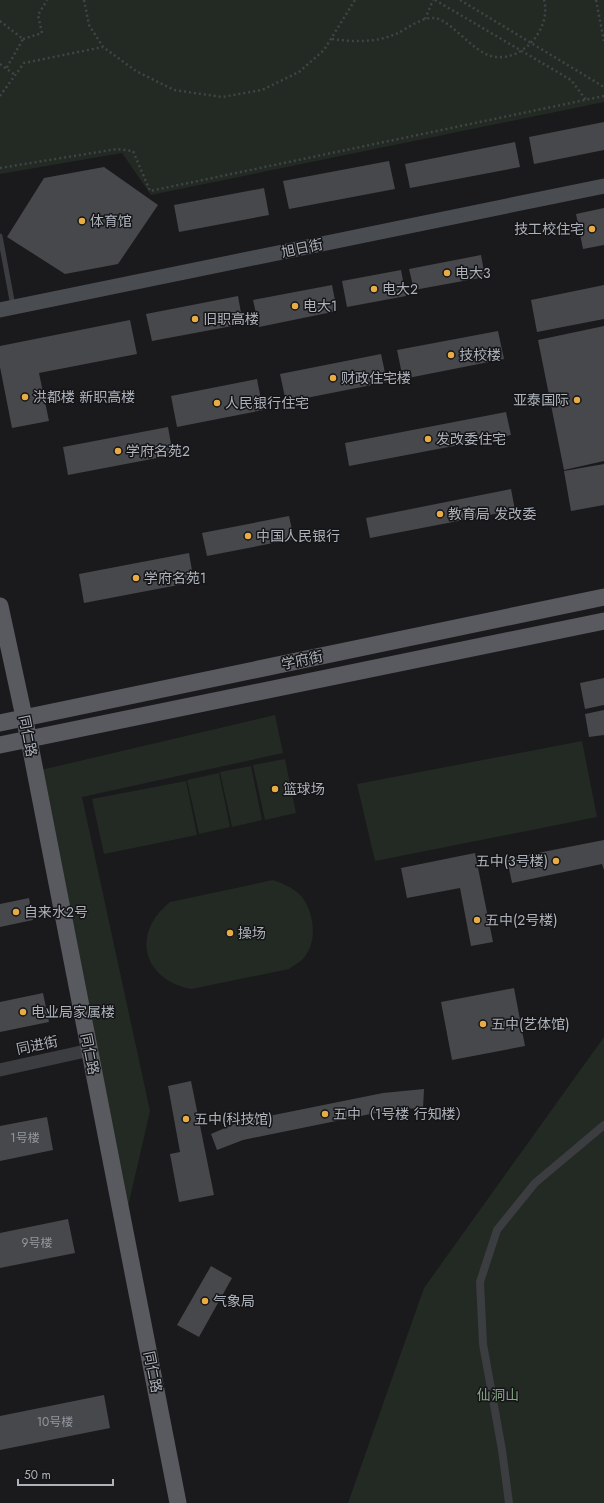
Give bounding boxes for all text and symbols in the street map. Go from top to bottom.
place label: 体育馆 [90,211,132,231]
marker: 体育馆 [77,216,87,226]
place label: 技工校住宅 [514,219,584,239]
marker: 技工校住宅 [587,224,597,234]
street label: 旭日街 [279,234,325,262]
place label: 电大3 [455,263,491,283]
marker: 电大3 [442,268,452,278]
place label: 电大2 [382,279,418,299]
marker: 电大2 [369,284,379,294]
place label: 电大1 [303,296,337,316]
marker: 电大1 [290,301,300,311]
place label: 旧职高楼 [203,309,259,329]
marker: 旧职高楼 [190,314,200,324]
place label: 技校楼 [459,345,501,365]
marker: 技校楼 [446,350,456,360]
place label: 财政住宅楼 [341,368,411,388]
marker: 财政住宅楼 [328,373,338,383]
place label: 洪都楼 新职高楼 [33,387,135,407]
place label: 亚泰国际 [513,390,569,410]
marker: 洪都楼 新职高楼 [20,392,30,402]
place label: 人民银行住宅 [225,393,309,413]
marker: 亚泰国际 [572,395,582,405]
marker: 人民银行住宅 [212,398,222,408]
place label: 发改委住宅 [436,429,506,449]
marker: 发改委住宅 [423,434,433,444]
place label: 学府名苑2 [126,441,190,461]
marker: 学府名苑2 [113,446,123,456]
place label: 教育局 发改委 [448,504,536,524]
marker: 教育局 发改委 [435,509,445,519]
place label: 中国人民银行 [256,526,340,546]
marker: 中国人民银行 [243,531,253,541]
place label: 学府名苑1 [144,568,206,588]
marker: 学府名苑1 [131,573,141,583]
street label: 学府街 [279,646,325,674]
street label: 同仁路 [14,713,42,759]
place label: 篮球场 [283,779,325,799]
marker: 篮球场 [270,784,280,794]
place label: 五中(3号楼) [476,851,548,871]
marker: 五中(3号楼) [551,856,561,866]
place label: 自来水2号 [24,902,88,922]
marker: 自来水2号 [11,907,21,917]
place label: 五中(2号楼) [485,910,558,930]
marker: 五中(2号楼) [472,915,482,925]
place label: 操场 [238,923,266,943]
marker: 操场 [225,928,235,938]
place label: 电业局家属楼 [31,1002,115,1022]
marker: 电业局家属楼 [18,1007,28,1017]
place label: 五中(艺体馆) [491,1014,570,1034]
marker: 五中(艺体馆) [478,1019,488,1029]
street label: 同进街 [14,1031,60,1059]
street label: 同仁路 [76,1031,104,1077]
place label: 五中（1号楼 行知楼） [333,1104,470,1124]
place label: 五中(科技馆) [194,1109,273,1129]
marker: 五中（1号楼 行知楼） [320,1109,330,1119]
marker: 五中(科技馆) [181,1114,191,1124]
house number: 1号楼 [10,1129,40,1147]
house number: 9号楼 [22,1234,52,1252]
place label: 气象局 [213,1291,255,1311]
marker: 气象局 [200,1296,210,1306]
street label: 同仁路 [139,1349,167,1395]
park label: 仙洞山 [477,1385,519,1405]
house number: 10号楼 [37,1413,73,1431]
scale bar [18,1461,113,1487]
text: 50 m [24,1466,51,1484]

